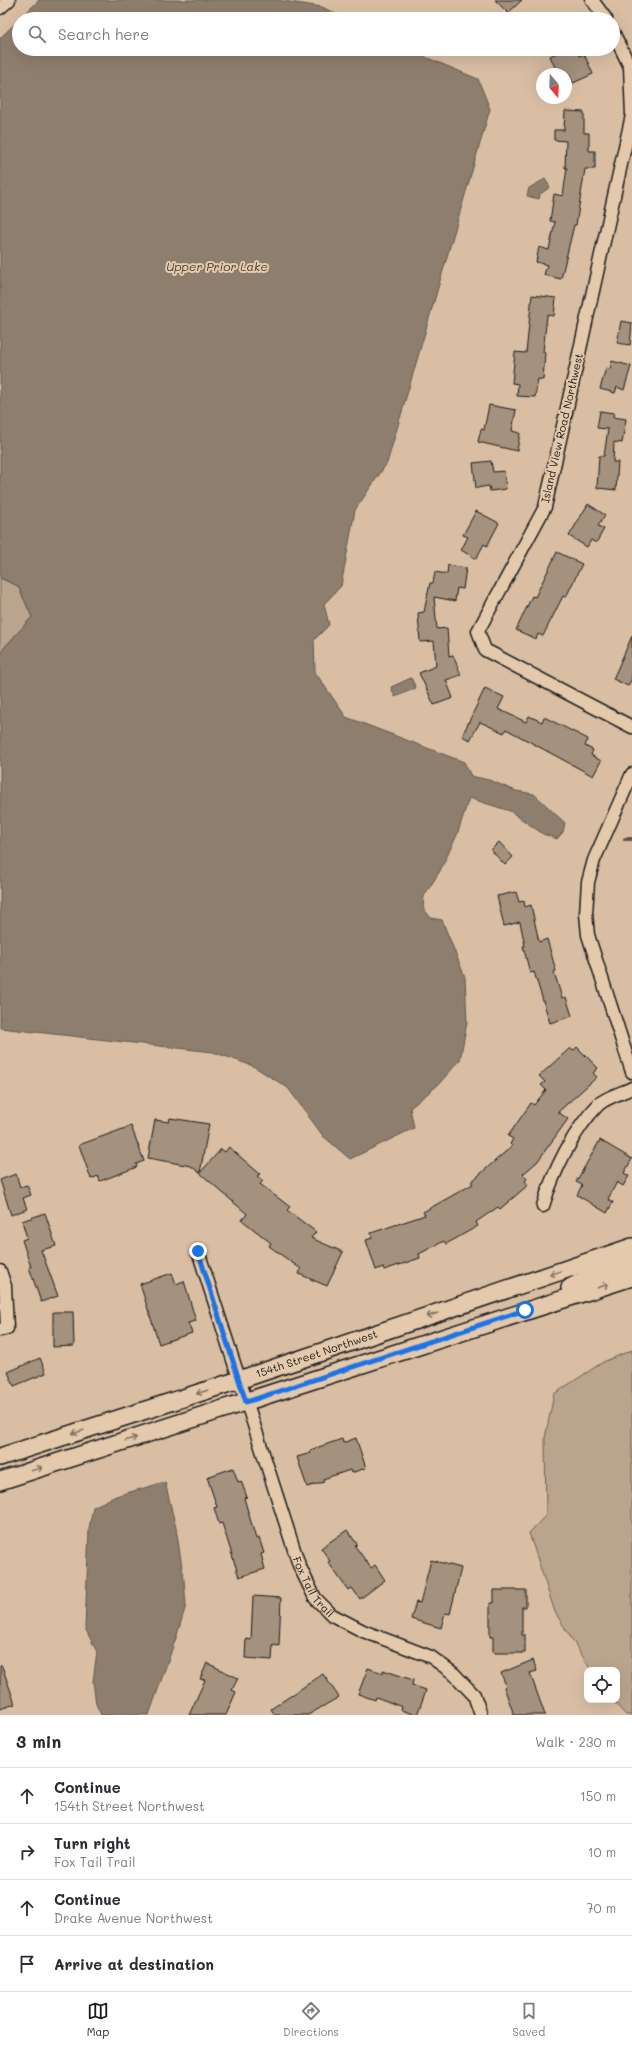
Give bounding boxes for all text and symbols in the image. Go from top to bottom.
search box [12,12,620,56]
icon: search [26,23,48,45]
text: Search here [58,24,149,44]
north arrow [536,68,572,104]
water label: Upper Prior Lake [166,258,268,274]
street label: Island View Road Northwest [537,351,586,504]
route end [189,1242,207,1260]
one-way arrow [549,1270,562,1277]
one-way arrow [596,1282,609,1289]
route start [516,1301,534,1319]
one-way arrow [427,1311,439,1319]
street label: 154th Street Northwest [253,1326,379,1381]
one-way arrow [196,1389,209,1396]
one-way arrow [72,1428,84,1436]
one-way arrow [124,1434,136,1442]
one-way arrow [30,1465,43,1472]
street label: Fox Tail Trail [290,1555,338,1620]
map controls [584,1667,620,1703]
button: locate [584,1667,620,1703]
text: 3 min [16,1730,61,1752]
text: Walk · 230 m [535,1733,616,1750]
text: Continue [54,1777,121,1797]
icon: ahead [16,1785,38,1807]
text: 150 m [580,1787,616,1804]
text: 154th Street Northwest [54,1797,205,1814]
text: Turn right [54,1833,131,1853]
icon: right [16,1841,38,1863]
text: 10 m [588,1843,616,1860]
text: Fox Tail Trail [54,1853,136,1870]
text: Continue [54,1889,121,1909]
icon: ahead [16,1897,38,1919]
text: 70 m [586,1899,616,1916]
text: Drake Avenue Northwest [54,1909,213,1926]
icon: arrive [16,1953,38,1975]
text: Arrive at destination [54,1954,214,1974]
tab: Map [87,2000,109,2039]
tab: Directions [283,2000,339,2039]
tab: Saved [512,2000,545,2039]

